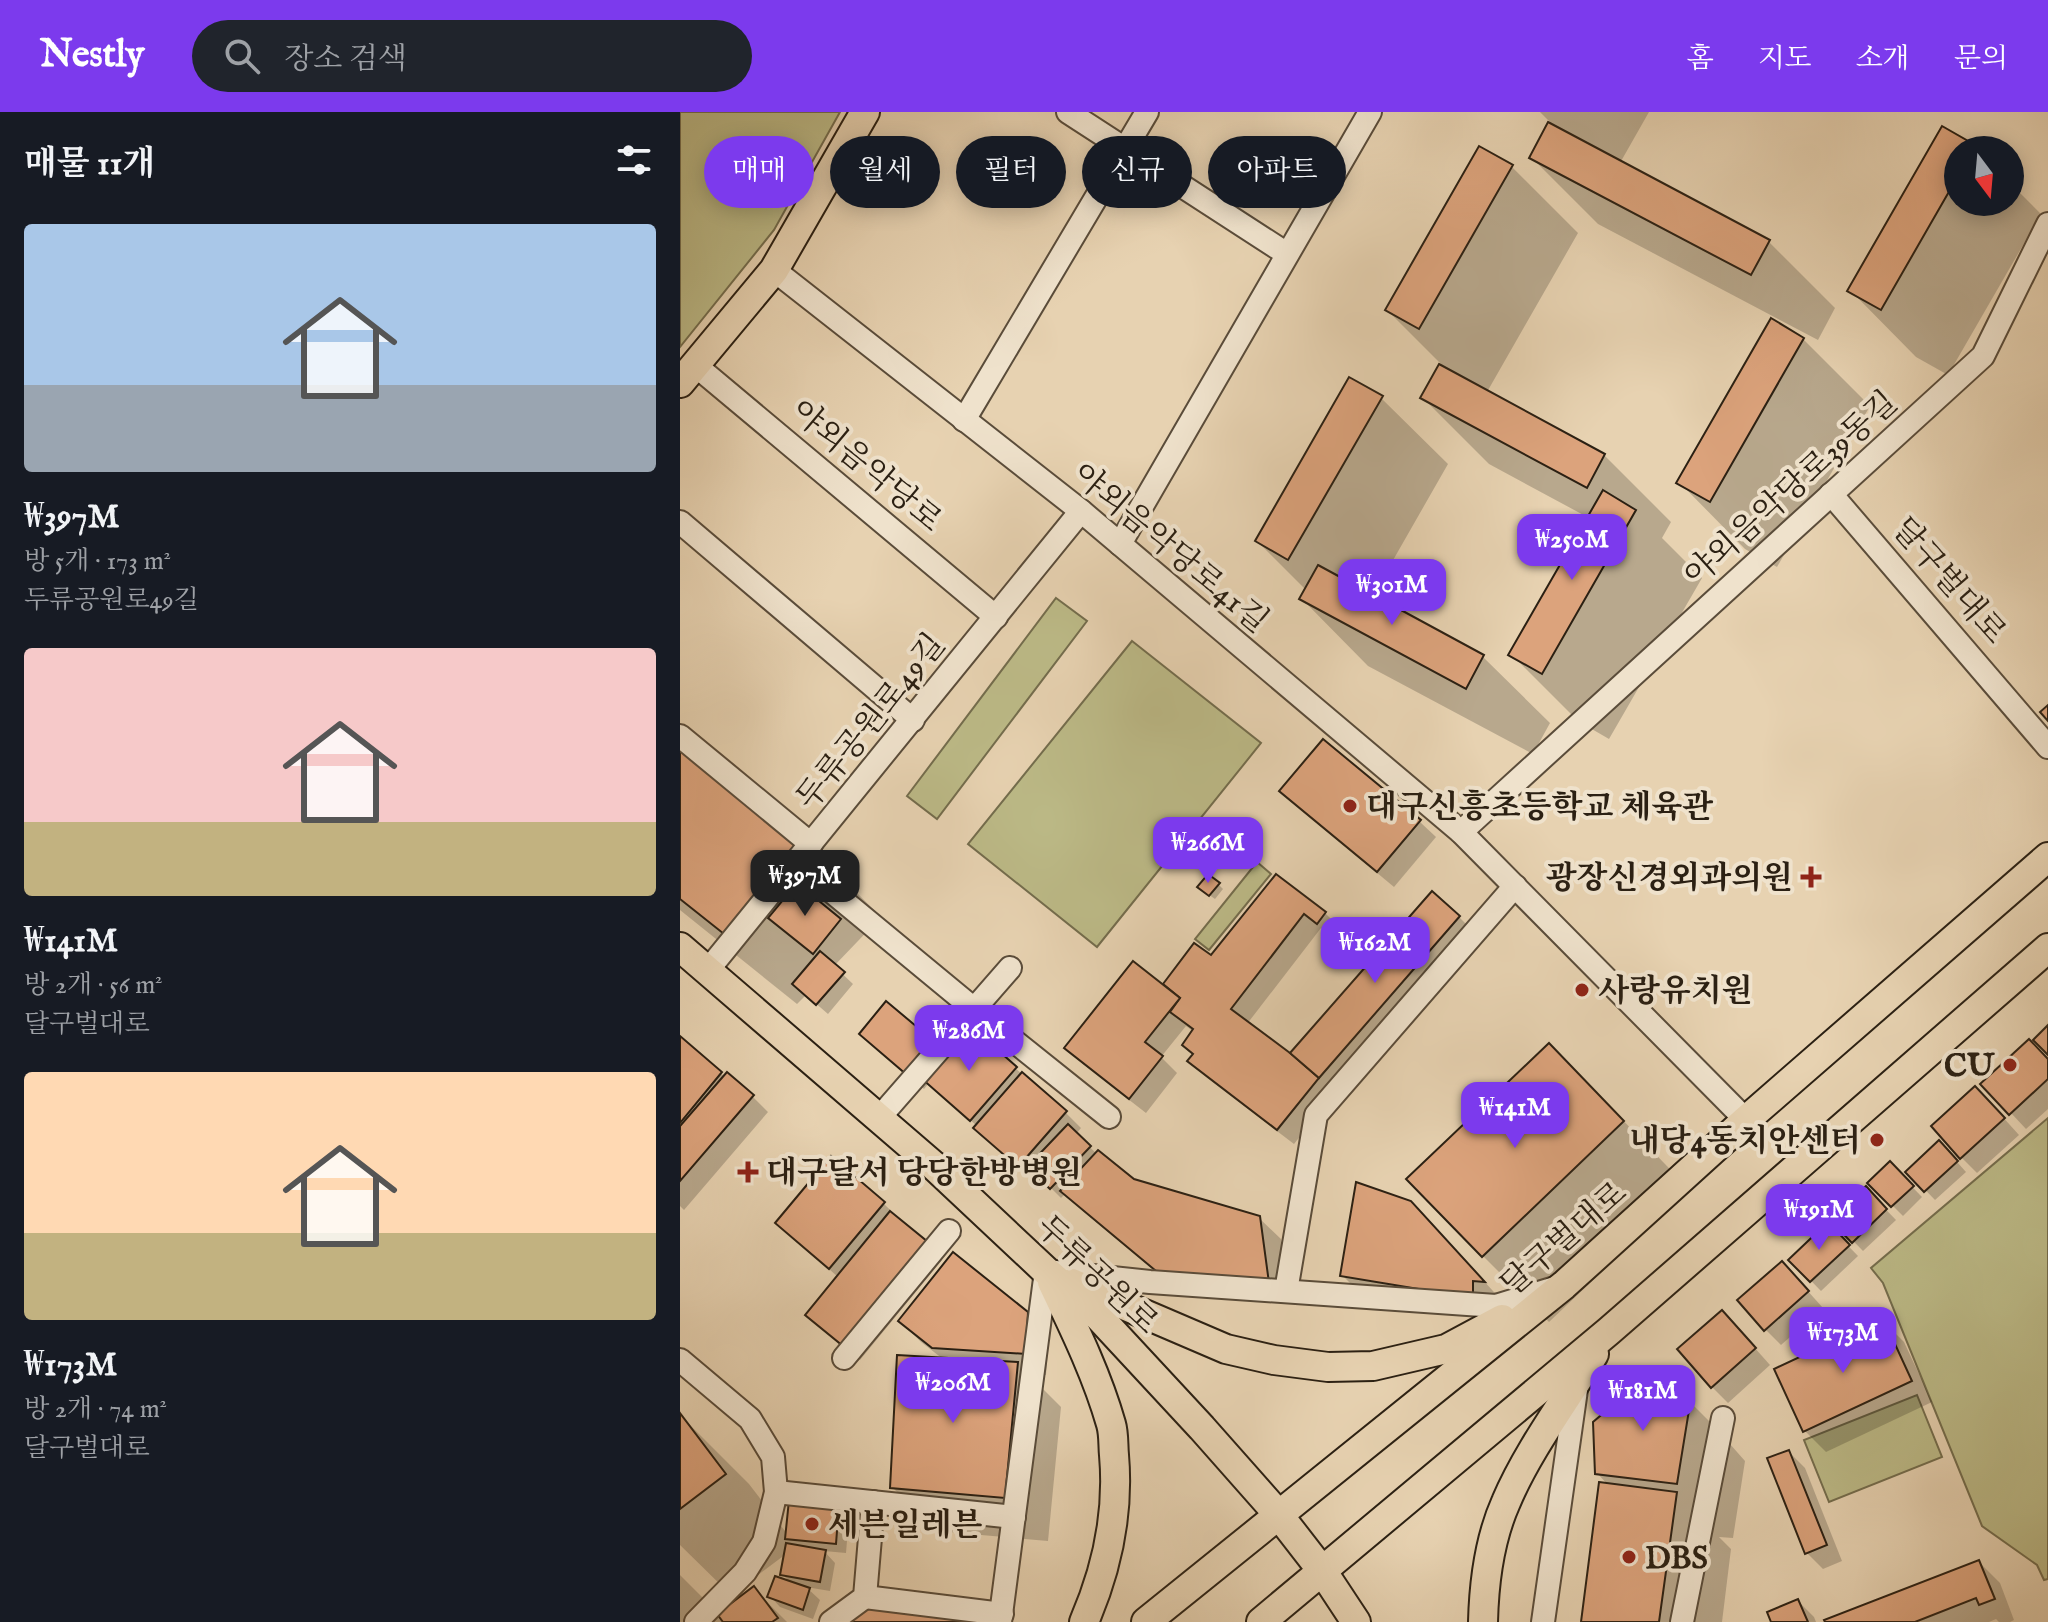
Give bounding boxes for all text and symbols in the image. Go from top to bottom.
search box [192,20,752,92]
text: Nestly [40,32,144,80]
icon: search [220,34,264,78]
text: 장소 검색 [284,41,407,79]
text: 홈 [1687,42,1714,77]
text: 지도 [1758,42,1812,77]
text: 소개 [1856,42,1910,77]
text: 문의 [1954,42,2008,77]
chip: 매매 [704,136,814,208]
chip: 월세 [830,136,940,208]
chip: 필터 [956,136,1066,208]
chip: 신규 [1082,136,1192,208]
chip: 아파트 [1208,136,1346,208]
north arrow [1944,136,2024,216]
map controls [1944,136,2024,216]
icon: filters [612,138,656,182]
text: 매물 11개 [24,143,155,186]
icon: home [268,276,412,420]
street label: 야외음악당로39동길 [1676,383,1907,597]
street label: 야외음악당로 [781,392,950,542]
street label: 야외음악당로41길 [1063,455,1276,643]
text: ₩397M [24,496,119,539]
street label: 달구벌대로 [1882,510,2014,653]
pin: ₩250M [1516,514,1628,582]
text: ₩250M [1535,523,1609,556]
text: 방 5개 · 173 m² [24,545,171,578]
pin: ₩301M [1336,559,1448,627]
text: ₩301M [1356,568,1428,601]
text: 두류공원로49길 [24,584,199,617]
street label: 두류공원로49길 [788,626,956,819]
icon: home [268,700,412,844]
place label: 대구신흥초등학교 체육관 [1366,788,1714,829]
marker: 대구신흥초등학교 체육관 [1341,797,1359,815]
pin: ₩266M [1152,817,1264,885]
text: ₩266M [1171,826,1245,859]
pin: ₩397M [749,850,861,918]
text: ₩397M [769,859,842,892]
place label: 광장신경외과의원 [1546,859,1793,900]
marker: 광장신경외과의원 [1800,866,1822,888]
pin: ₩162M [1319,917,1431,985]
text: ₩141M [24,920,118,963]
text: ₩162M [1339,926,1411,959]
text: 방 2개 · 56 m² [24,969,163,1002]
place label: 사랑유치원 [1598,972,1753,1013]
marker: 사랑유치원 [1573,981,1591,999]
pin: ₩286M [913,1005,1025,1073]
text: 달구벌대로 [24,1008,150,1041]
text: ₩286M [932,1014,1006,1047]
place label: CU [1944,1047,1995,1088]
marker: CU [2001,1056,2019,1074]
pin: ₩141M [1459,1082,1571,1150]
text: ₩141M [1479,1091,1551,1124]
place label: 내당4동치안센터 [1629,1122,1861,1163]
icon: home [268,1124,412,1268]
marker: 내당4동치안센터 [1868,1131,1886,1149]
place label: 대구달서 당당한방병원 [766,1154,1082,1195]
marker: 대구달서 당당한방병원 [737,1161,759,1183]
street label: 달구벌대로 [1493,1174,1636,1306]
pin: ₩191M [1763,1184,1875,1252]
text: ₩191M [1784,1193,1854,1226]
street label: 두류공원로 [1026,1207,1166,1344]
pin: ₩173M [1787,1307,1899,1375]
text: ₩173M [1807,1316,1879,1349]
text: ₩173M [24,1344,117,1387]
pin: ₩206M [897,1357,1009,1425]
pin: ₩181M [1587,1365,1699,1433]
text: ₩206M [915,1366,991,1399]
text: ₩181M [1608,1374,1678,1407]
text: 방 2개 · 74 m² [24,1393,167,1426]
text: 달구벌대로 [24,1432,150,1465]
place label: 세븐일레븐 [828,1506,983,1547]
marker: 세븐일레븐 [803,1515,821,1533]
place label: DBS [1645,1539,1708,1580]
marker: DBS [1620,1548,1638,1566]

